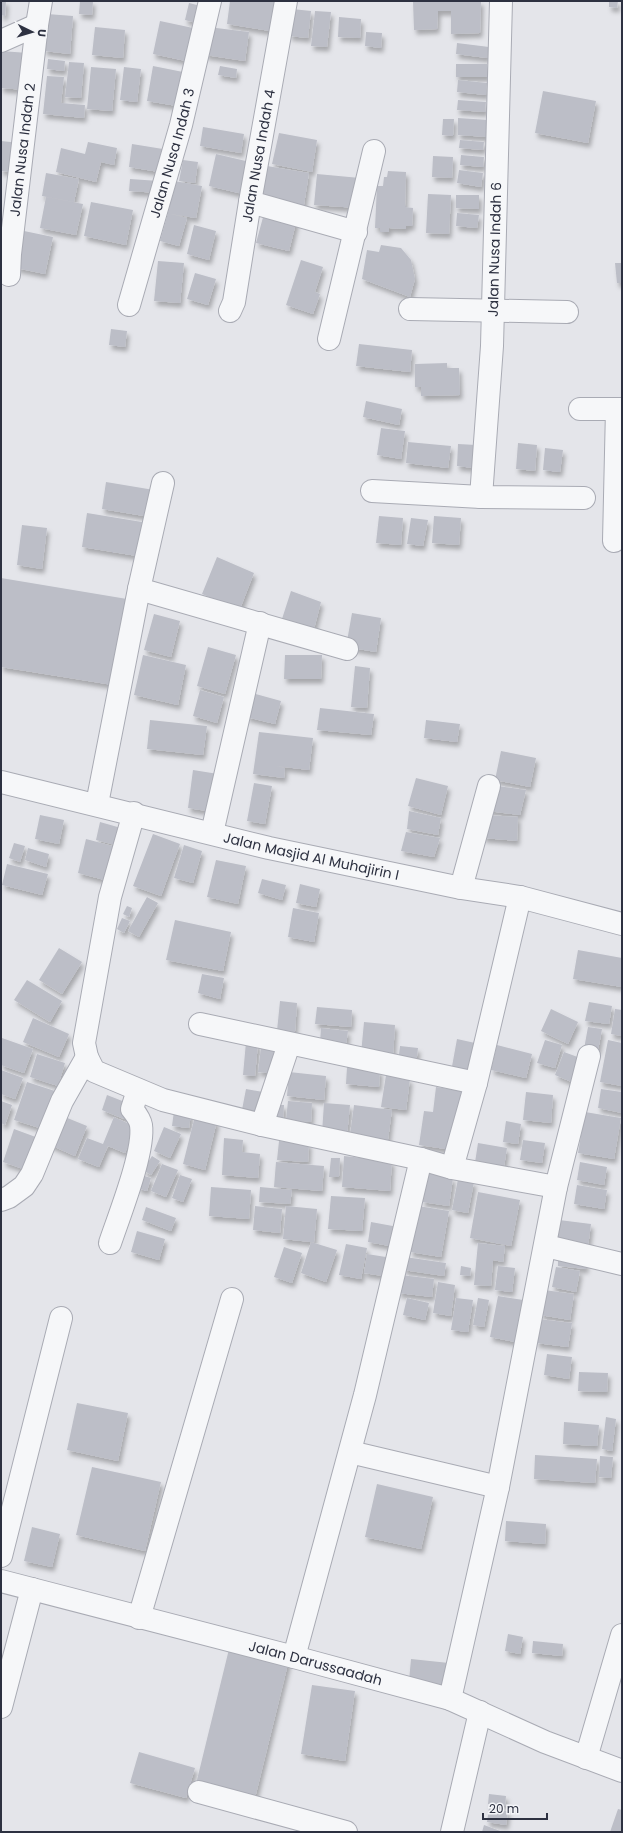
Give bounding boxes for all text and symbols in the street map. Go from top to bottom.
north arrow [12,12,52,52]
text: U [34,28,50,38]
street label: Jalan Nusa Indah 2 [5,82,40,217]
street label: Jalan Nusa Indah 3 [145,86,199,220]
street label: Jalan Nusa Indah 4 [237,88,280,224]
street label: Jalan Nusa Indah 6 [483,182,506,317]
street label: Jalan Masjid Al Muhajirin I [221,827,401,885]
street label: Jalan Darussaadah [246,1636,385,1690]
scale bar [483,1795,547,1821]
text: 20 m [489,1800,519,1817]

